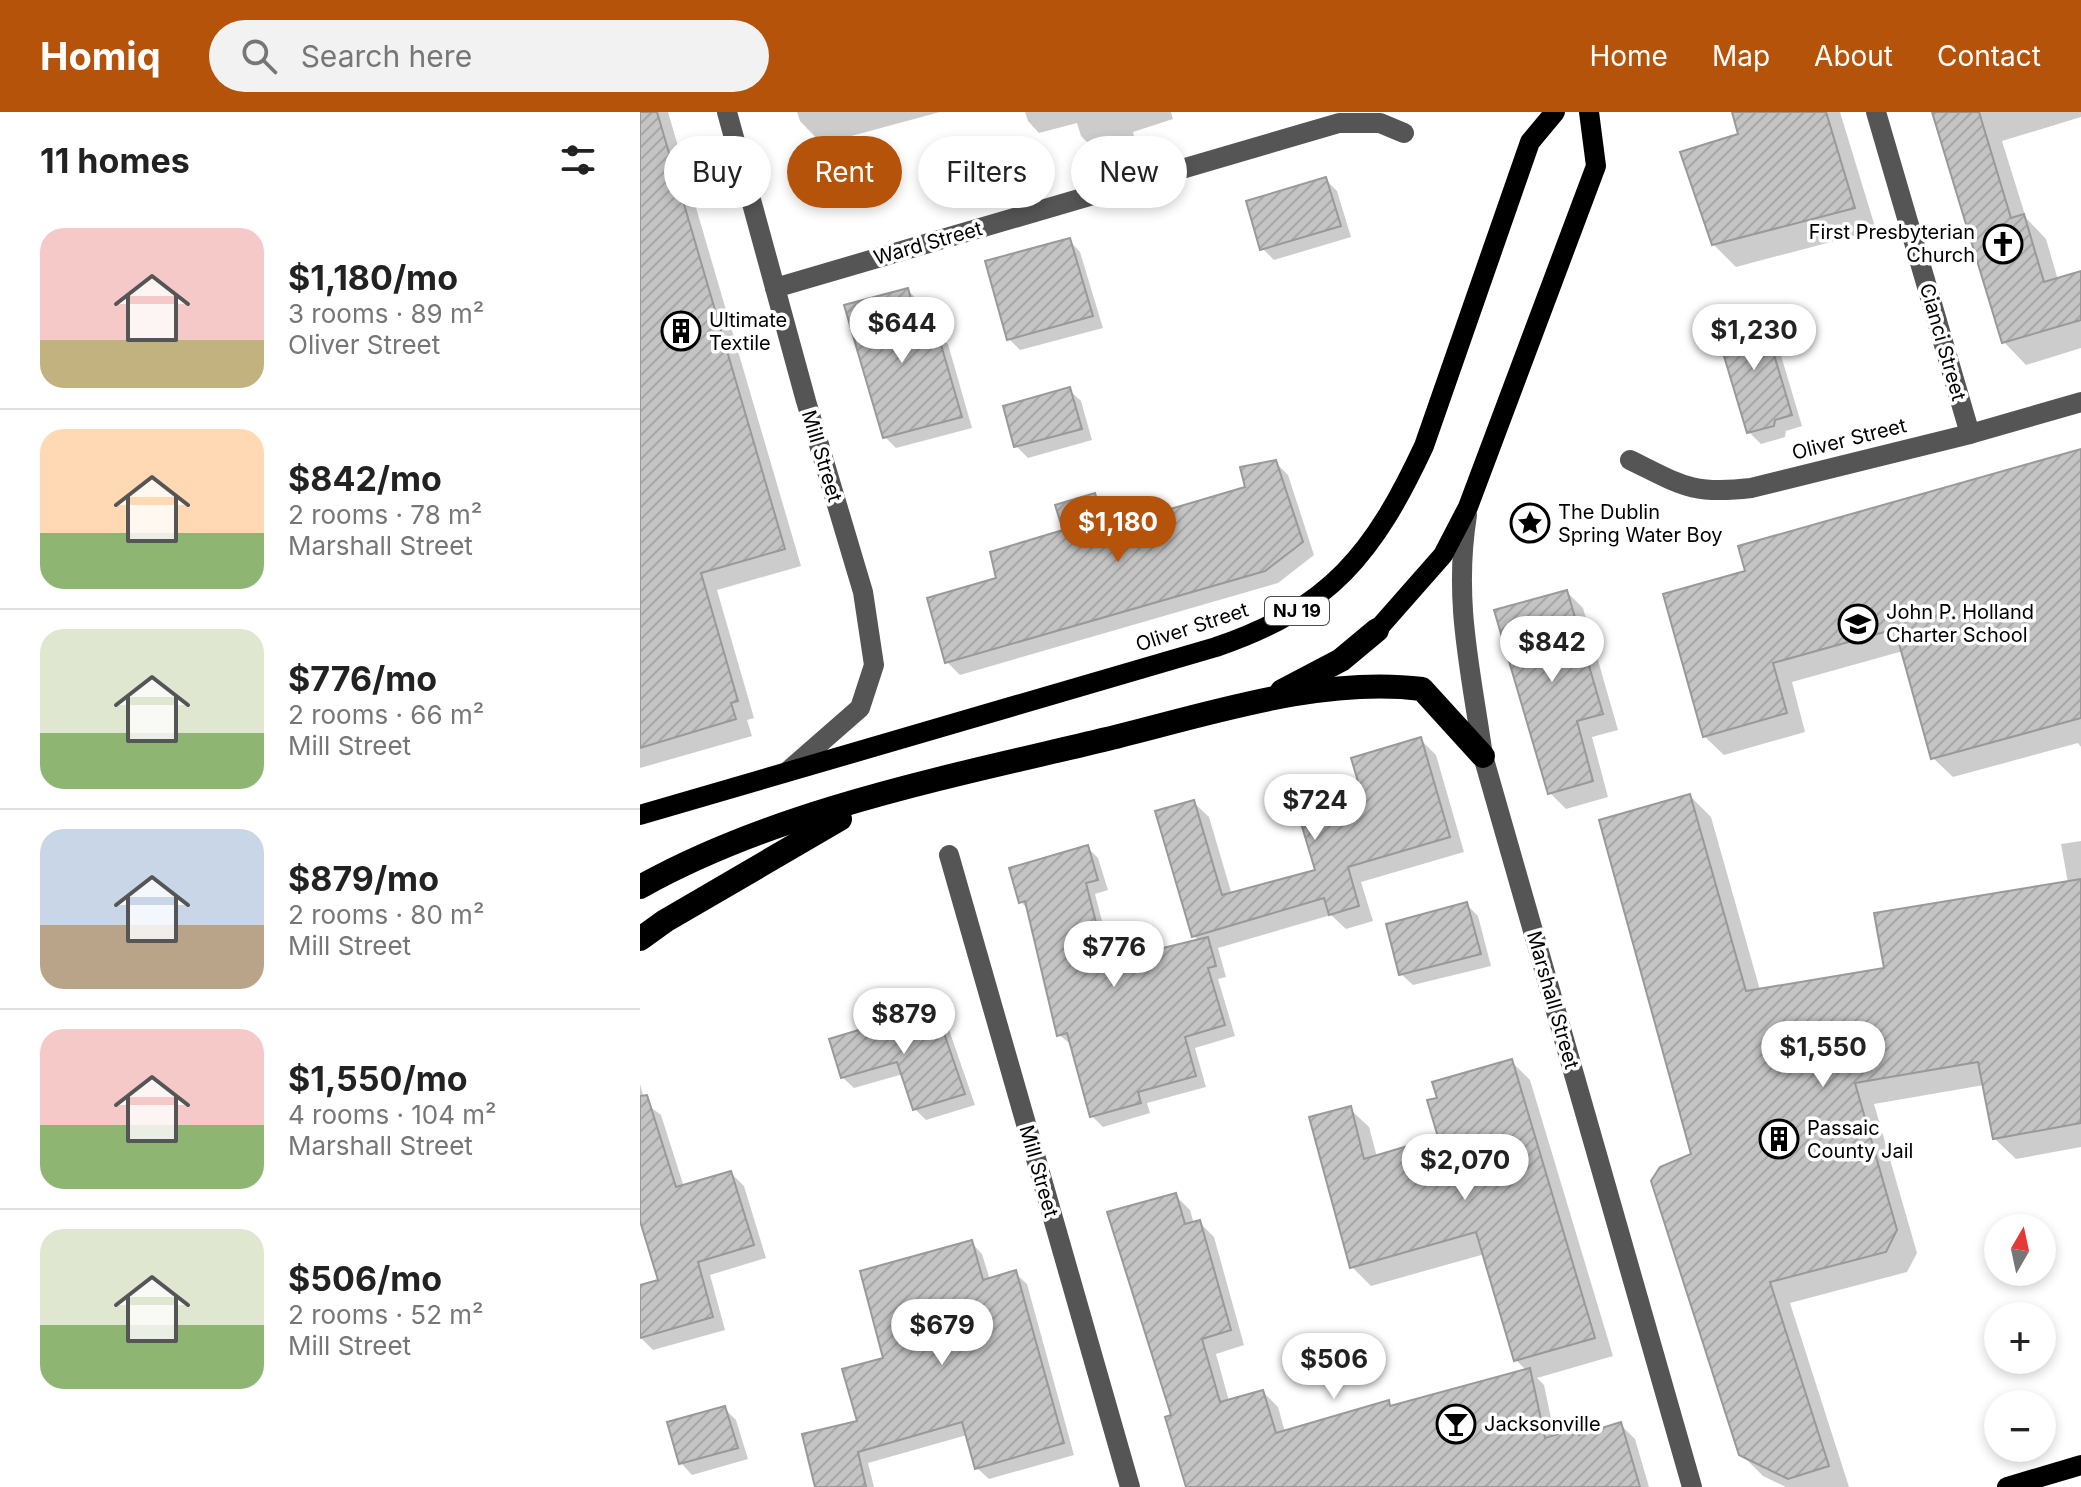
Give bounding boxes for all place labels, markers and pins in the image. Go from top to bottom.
place label: First Presbyterian Church [1809,220,1975,267]
church icon: First Presbyterian Church [1982,223,2024,265]
pin: $644 [855,297,949,365]
pin: $1,230 [1689,304,1819,372]
place label: Ultimate Textile [709,308,787,355]
building icon: Ultimate Textile [660,310,702,352]
pin: $1,180 [1053,496,1183,564]
place label: The Dublin Spring Water Boy [1558,500,1722,547]
place icon: The Dublin Spring Water Boy [1509,502,1551,544]
place label: John P. Holland Charter School [1886,600,2034,647]
school or university icon: John P. Holland Charter School [1837,603,1879,645]
pin: $842 [1505,616,1599,684]
pin: $724 [1268,774,1362,842]
pin: $776 [1067,921,1161,989]
pin: $879 [857,988,951,1056]
pin: $1,550 [1758,1021,1888,1089]
place label: Passaic County Jail [1807,1116,1913,1163]
building icon: Passaic County Jail [1758,1118,1800,1160]
pin: $2,070 [1400,1134,1530,1202]
pin: $679 [895,1299,989,1367]
pin: $506 [1287,1333,1381,1401]
bar icon: Jacksonville [1435,1403,1477,1445]
place label: Jacksonville [1484,1412,1601,1436]

